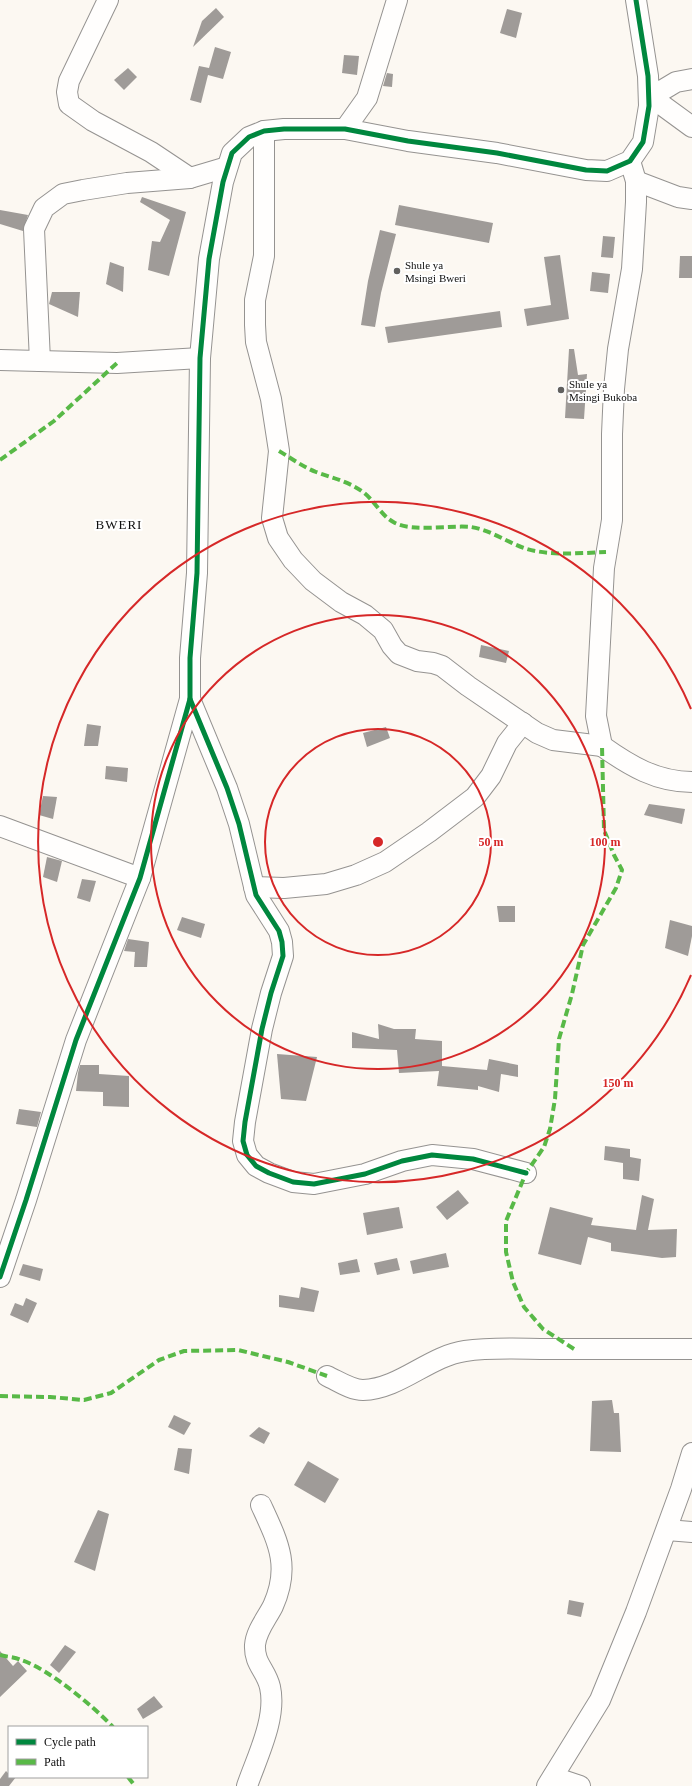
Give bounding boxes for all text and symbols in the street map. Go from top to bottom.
place label: Shule ya Msingi Bweri [405,259,466,284]
marker: Shule ya Msingi Bweri [392,266,402,276]
place label: Shule ya Msingi Bukoba [569,378,637,403]
marker: Shule ya Msingi Bukoba [556,385,566,395]
district label: BWERI [96,517,142,532]
centre of rings [371,835,385,849]
text: 50 m [479,835,504,849]
text: 100 m [590,835,621,849]
text: 150 m [603,1076,634,1090]
legend [8,1726,148,1778]
text: Cycle path [44,1735,96,1749]
text: Path [44,1755,65,1769]

